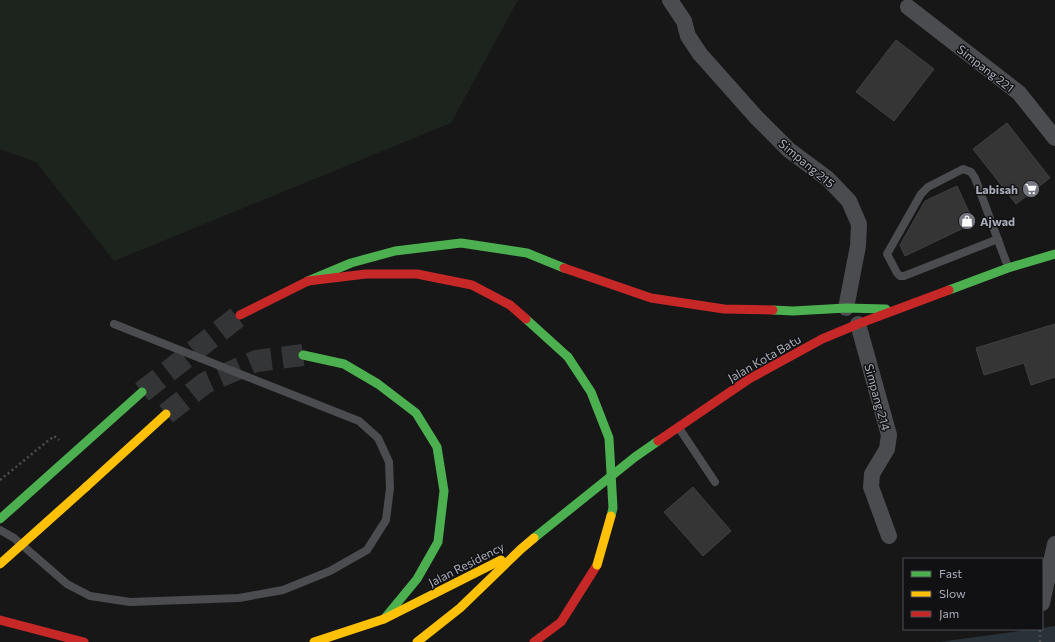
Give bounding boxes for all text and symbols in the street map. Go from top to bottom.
street label: Simpang 221 [955,42,1017,94]
street label: Simpang 215 [776,136,838,190]
supermarket icon: Labisah [1021,179,1041,199]
place label: Labisah [975,182,1018,196]
shop icon: Ajwad [957,211,977,231]
place label: Ajwad [980,214,1015,228]
street label: Jalan Kota Batu [725,331,804,385]
street label: Simpang 214 [862,362,894,432]
street label: Jalan Residency [426,539,507,590]
legend [903,558,1043,630]
text: Fast [939,566,962,580]
text: Slow [939,586,966,600]
text: Jam [939,606,959,621]

